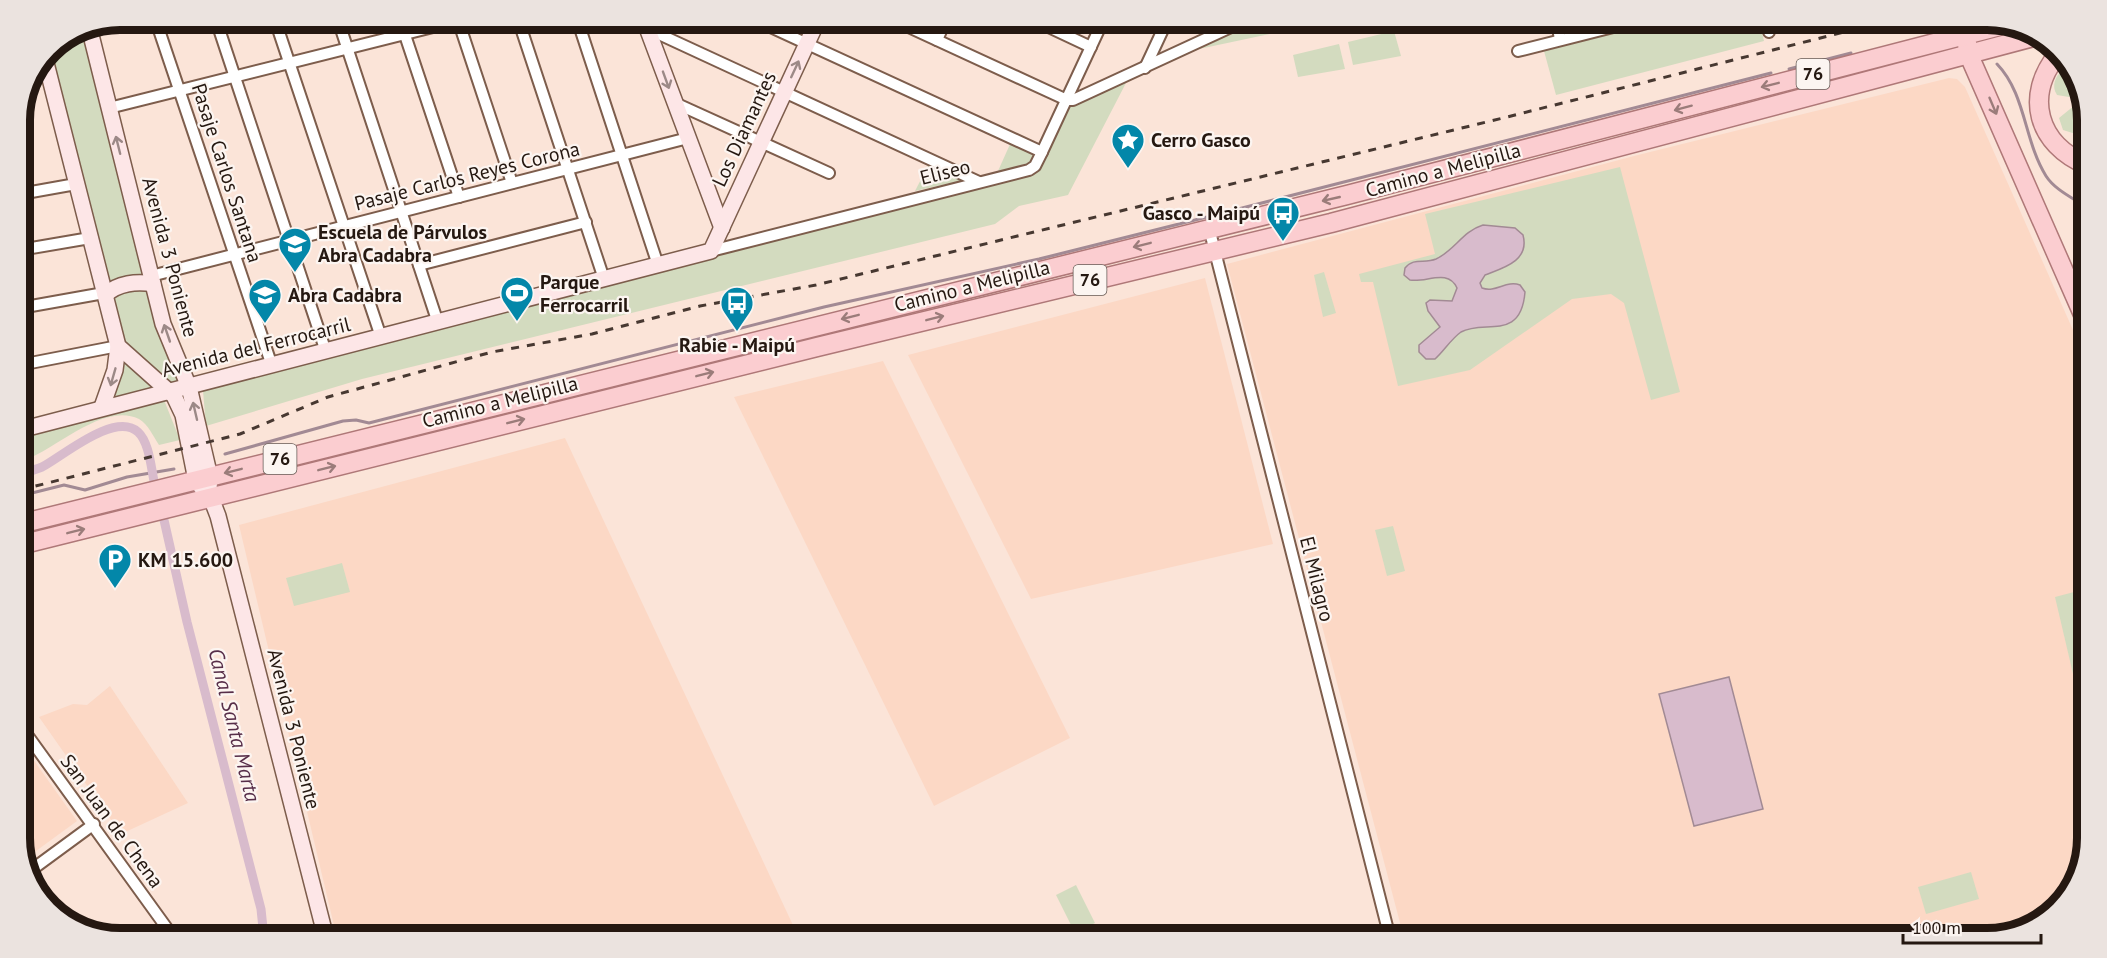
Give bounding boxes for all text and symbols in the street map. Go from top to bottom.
road number: 76 [1796,59,1830,89]
one-way arrow [790,61,802,79]
street label: Los Diamantes [706,67,782,191]
one-way arrow [662,70,673,88]
street label: Pasaje Carlos Santana [186,80,268,266]
one-way arrow [1761,80,1780,92]
one-way arrow [1988,96,1999,115]
one-way arrow [1674,103,1693,114]
place icon: Cerro Gasco [1110,122,1146,169]
place label: Cerro Gasco [1151,127,1251,153]
one-way arrow [112,135,124,154]
street label: Pasaje Carlos Reyes Corona [352,135,582,217]
street label: Camino a Melipilla [1362,137,1524,203]
street label: Eliseo [917,153,973,191]
street label: Avenida 3 Poniente [136,174,204,340]
one-way arrow [1322,193,1341,205]
bus stop icon: Gasco - Maipú [1265,195,1301,242]
place label: Gasco - Maipú [1143,200,1260,226]
place label: Escuela de Párvulos Abra Cadabra [318,219,487,268]
school or university icon: Escuela de Párvulos Abra Cadabra [277,226,313,273]
one-way arrow [1133,239,1152,251]
street label: Camino a Melipilla [891,254,1053,318]
road number: 76 [1074,265,1106,295]
place label: Parque Ferrocarril [540,269,629,318]
sports icon: Parque Ferrocarril [499,275,535,322]
school or university icon: Abra Cadabra [247,277,283,324]
place label: Abra Cadabra [288,282,402,308]
bus stop icon: Rabie - Maipú [719,285,755,332]
street label: Avenida del Ferrocarril [159,311,353,383]
one-way arrow [841,311,860,323]
one-way arrow [926,311,945,323]
one-way arrow [160,325,171,343]
place label: Rabie - Maipú [679,332,795,358]
one-way arrow [107,367,118,386]
one-way arrow [695,368,714,380]
street label: Camino a Melipilla [419,370,581,434]
one-way arrow [189,402,200,422]
one-way arrow [506,414,525,426]
road number: 76 [264,444,296,474]
one-way arrow [317,461,336,473]
one-way arrow [224,465,243,477]
one-way arrow [67,524,86,536]
street label: El Milagro [1294,534,1340,624]
parking icon: KM 15.600 [97,542,133,589]
place label: KM 15.600 [138,547,233,573]
water label: Canal Santa Marta [202,645,267,805]
street label: Avenida 3 Poniente [261,646,327,812]
street label: San Juan de Chena [55,749,169,893]
scale bar [1903,907,2041,945]
text: 100 m [1912,916,1961,939]

